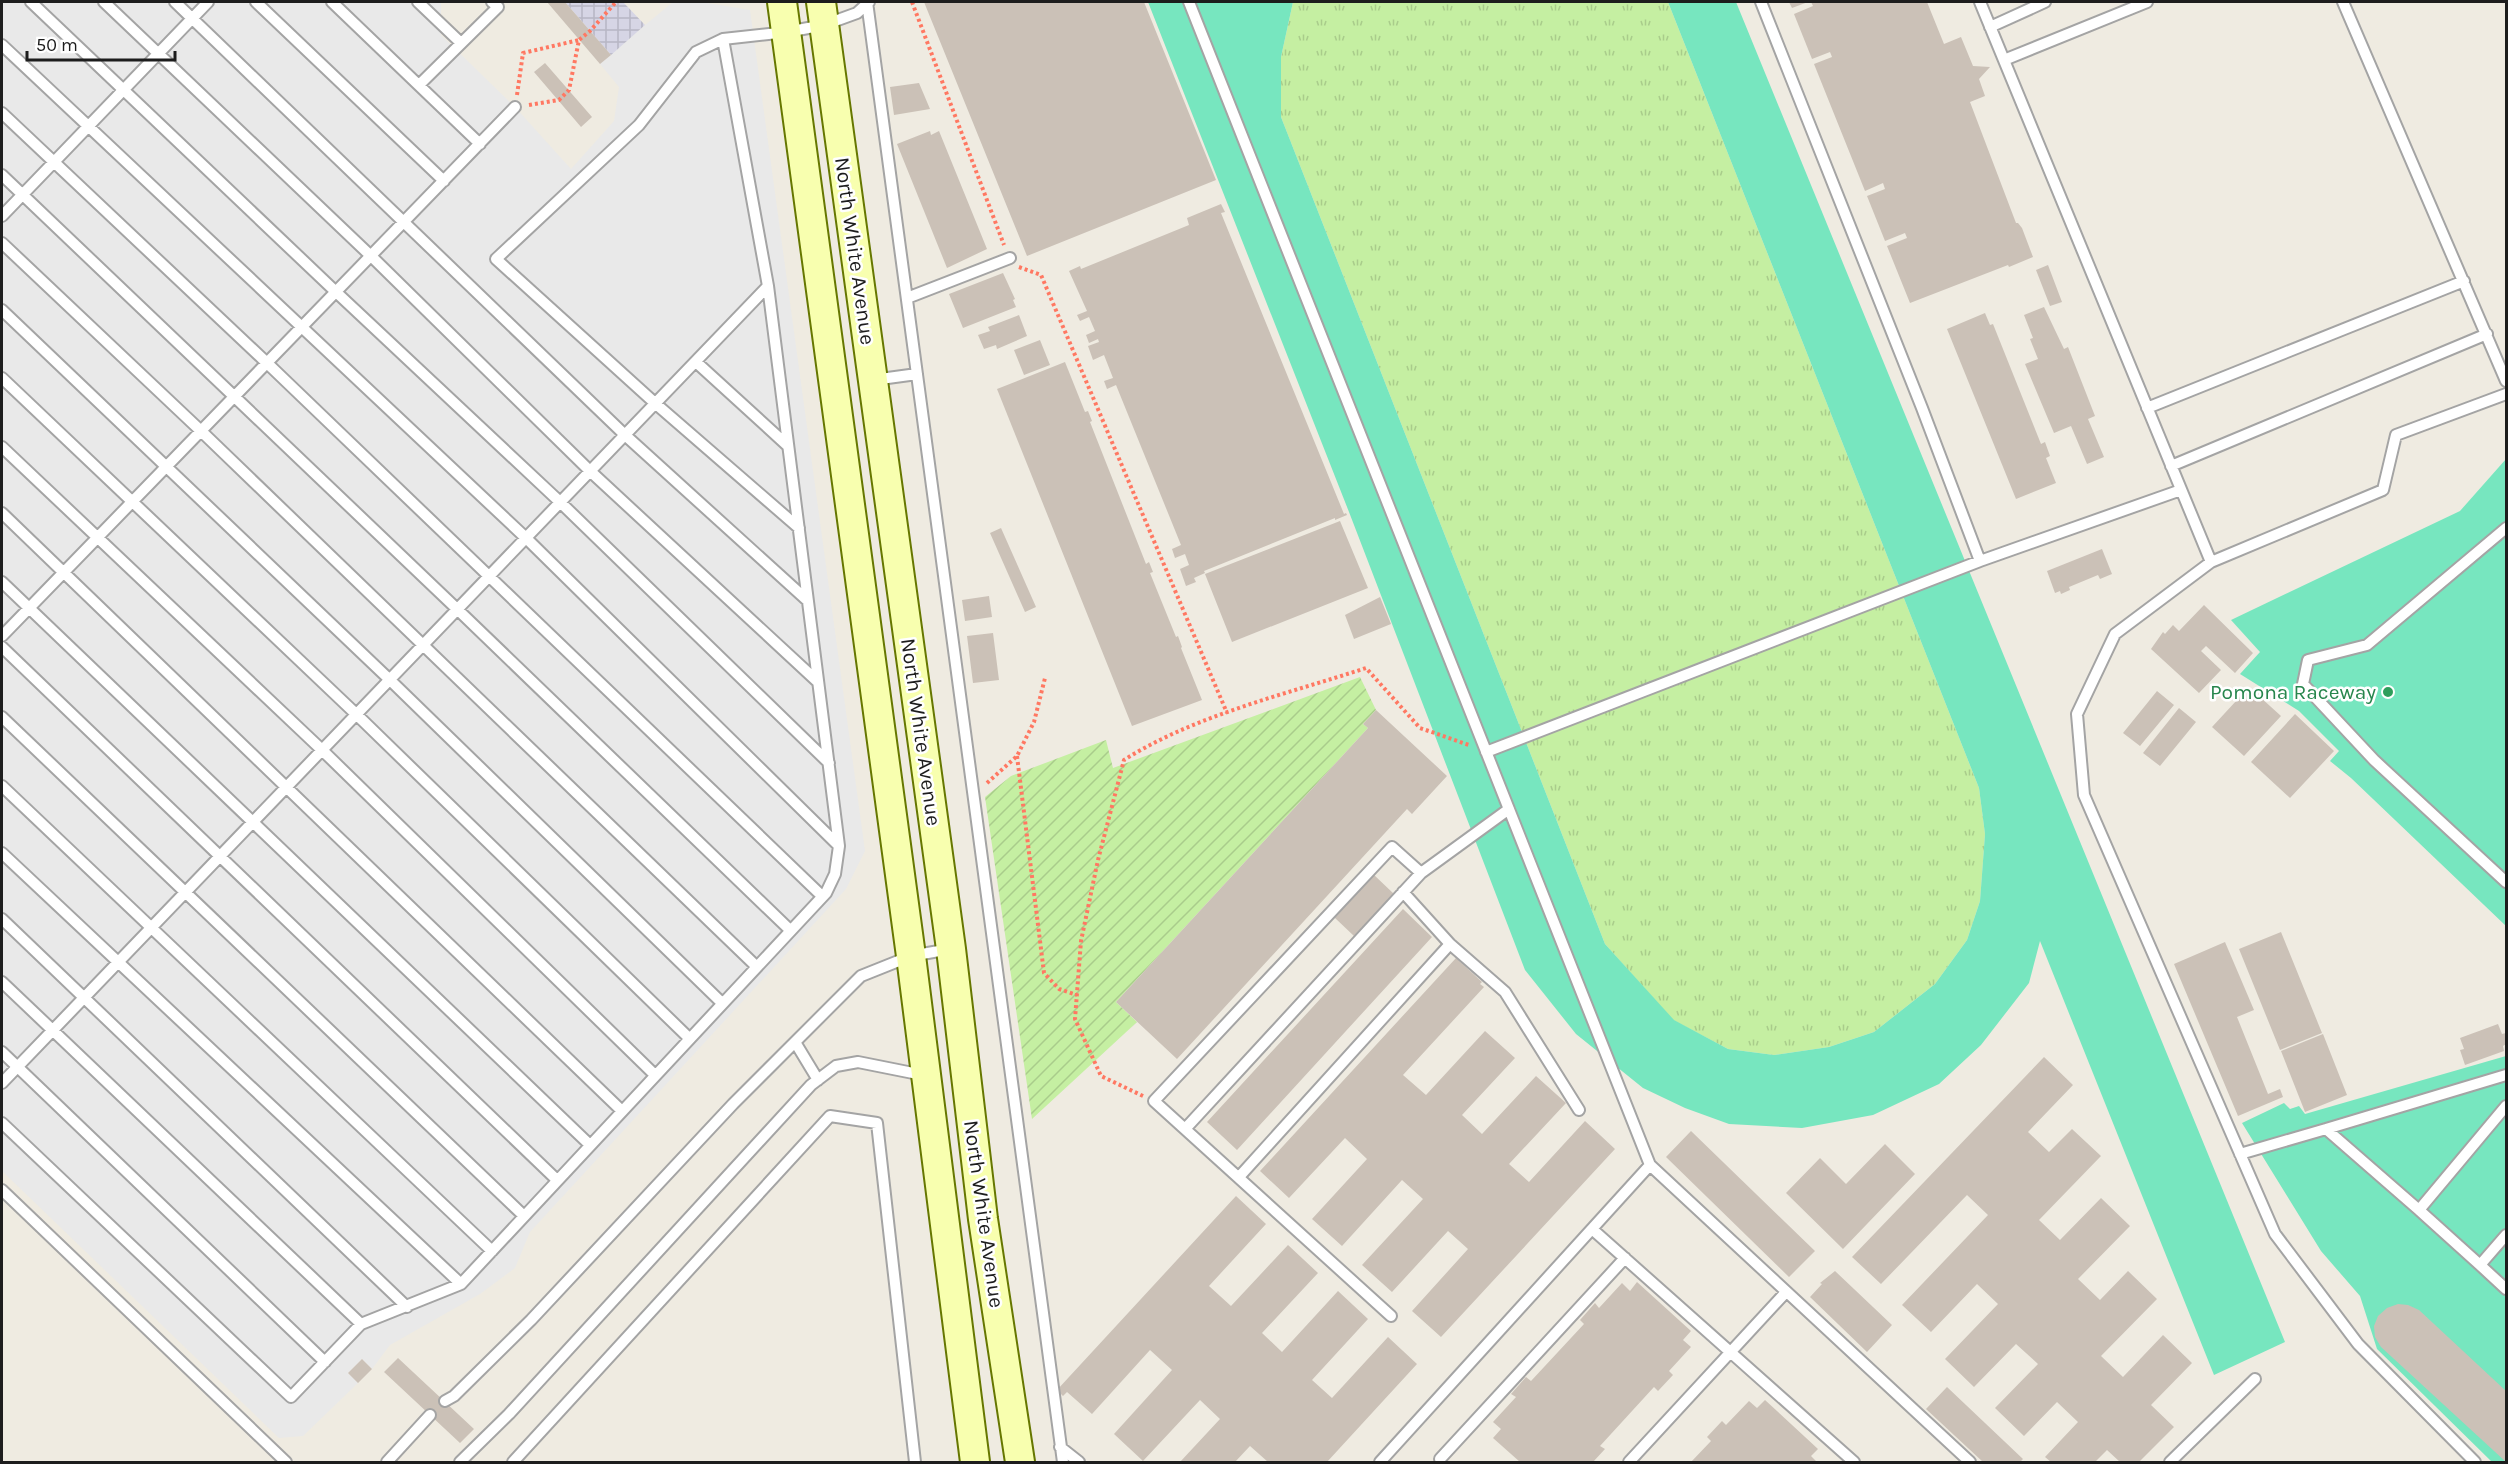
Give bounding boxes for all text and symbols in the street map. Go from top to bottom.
scale bar [27,24,176,62]
text: 50 m [36,34,78,56]
street label: North White Avenue [830,156,880,346]
street label: North White Avenue [896,637,946,827]
place label: Pomona Raceway [2210,680,2376,704]
marker: Pomona Raceway [2381,685,2395,699]
street label: North White Avenue [959,1119,1009,1309]

